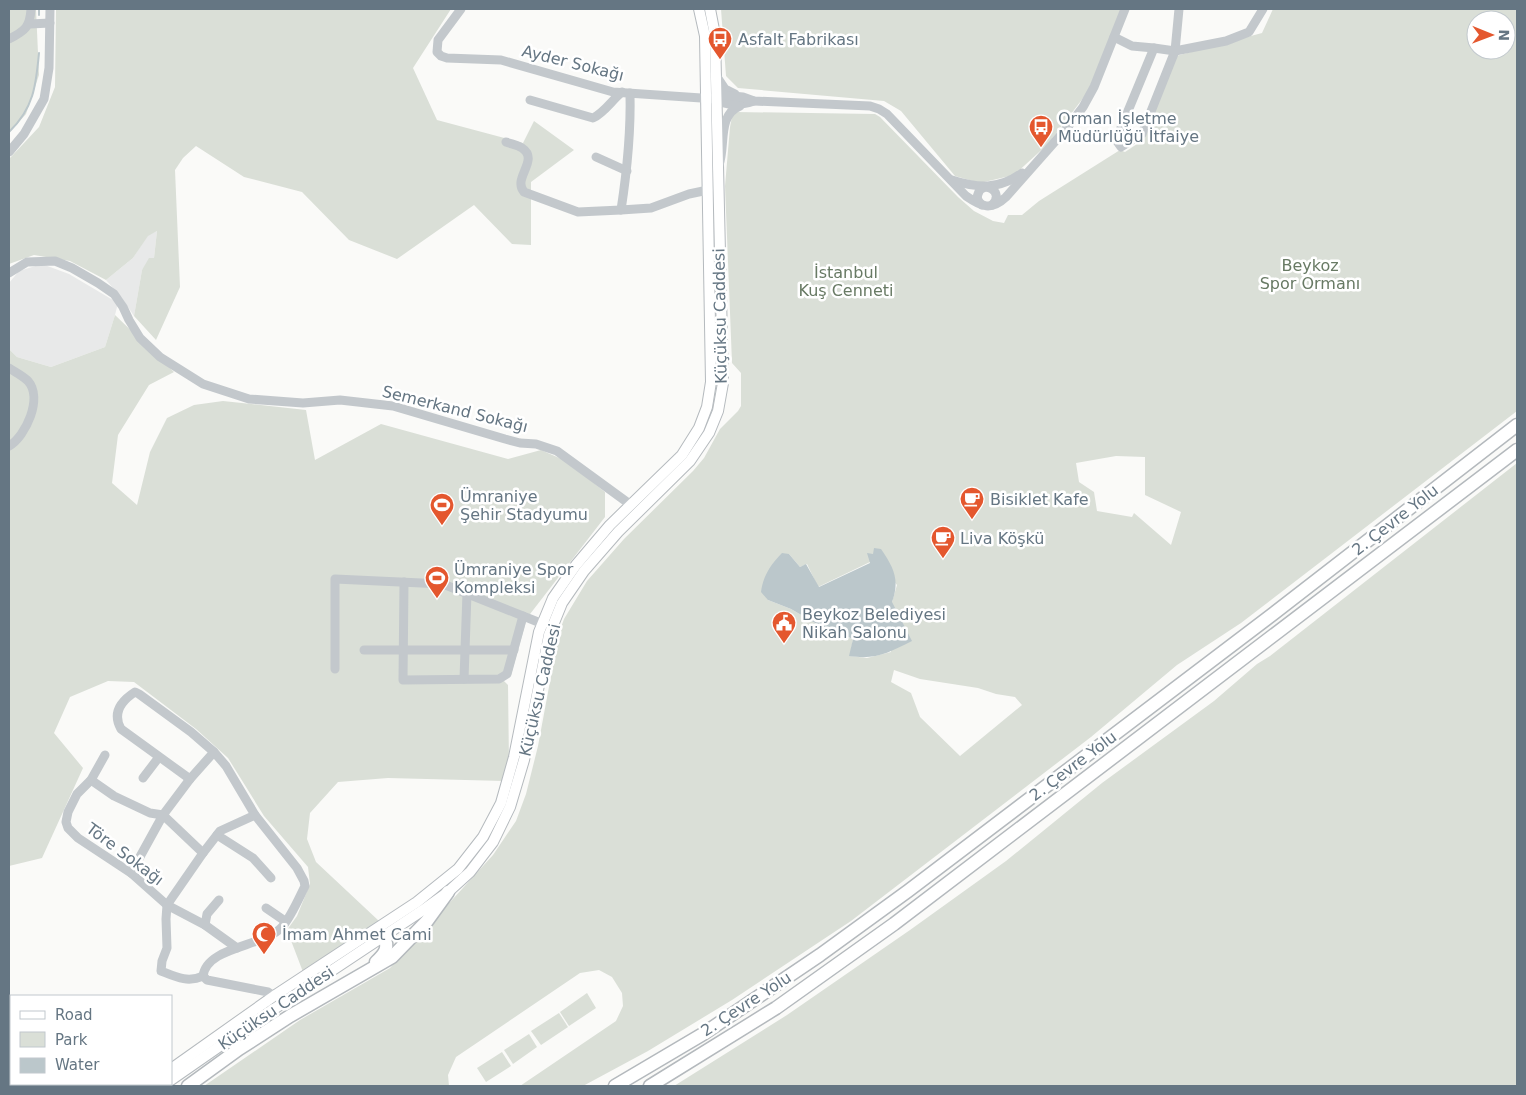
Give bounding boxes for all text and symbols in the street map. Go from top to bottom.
north arrow [1466,10,1516,60]
bus stop icon: Asfalt Fabrikası [707,26,733,60]
text: N [1496,29,1512,41]
place label: Asfalt Fabrikası [738,30,859,49]
street label: Ayder Sokağı [520,41,626,85]
place label: Orman İşletme Müdürlüğü İtfaiye [1058,109,1199,146]
bus stop icon: Orman İşletme Müdürlüğü İtfaiye [1028,114,1054,148]
street label: Küçüksu Caddesi [709,248,731,384]
park label: Beykoz Spor Ormanı [1260,256,1360,293]
park label: İstanbul Kuş Cenneti [798,263,894,300]
street label: Semerkand Sokağı [380,382,530,436]
street label: 2. Çevre Yolu [1348,480,1442,560]
cafe icon: Bisiklet Kafe [959,486,985,520]
place label: Ümraniye Şehir Stadyumu [460,487,588,524]
place label: Bisiklet Kafe [990,490,1089,509]
sports icon: Ümraniye Şehir Stadyumu [429,492,455,526]
cafe icon: Liva Köşkü [930,525,956,559]
place label: Liva Köşkü [960,529,1044,548]
place label: Ümraniye Spor Kompleksi [454,560,574,597]
sports icon: Ümraniye Spor Kompleksi [424,565,450,599]
place label: Beykoz Belediyesi Nikah Salonu [802,605,946,642]
public building icon: Beykoz Belediyesi Nikah Salonu [771,610,797,644]
street label: Küçüksu Caddesi [516,622,564,758]
street label: 2. Çevre Yolu [1026,727,1120,805]
street label: Töre Sokağı [82,818,167,889]
mosque icon: İmam Ahmet Cami [251,921,277,955]
place label: İmam Ahmet Cami [282,925,432,944]
street label: Küçüksu Caddesi [215,962,337,1054]
street label: 2. Çevre Yolu [697,968,795,1040]
legend [10,995,172,1085]
text: Road [55,1006,93,1024]
text: Park [55,1031,88,1049]
text: Water [55,1056,100,1074]

